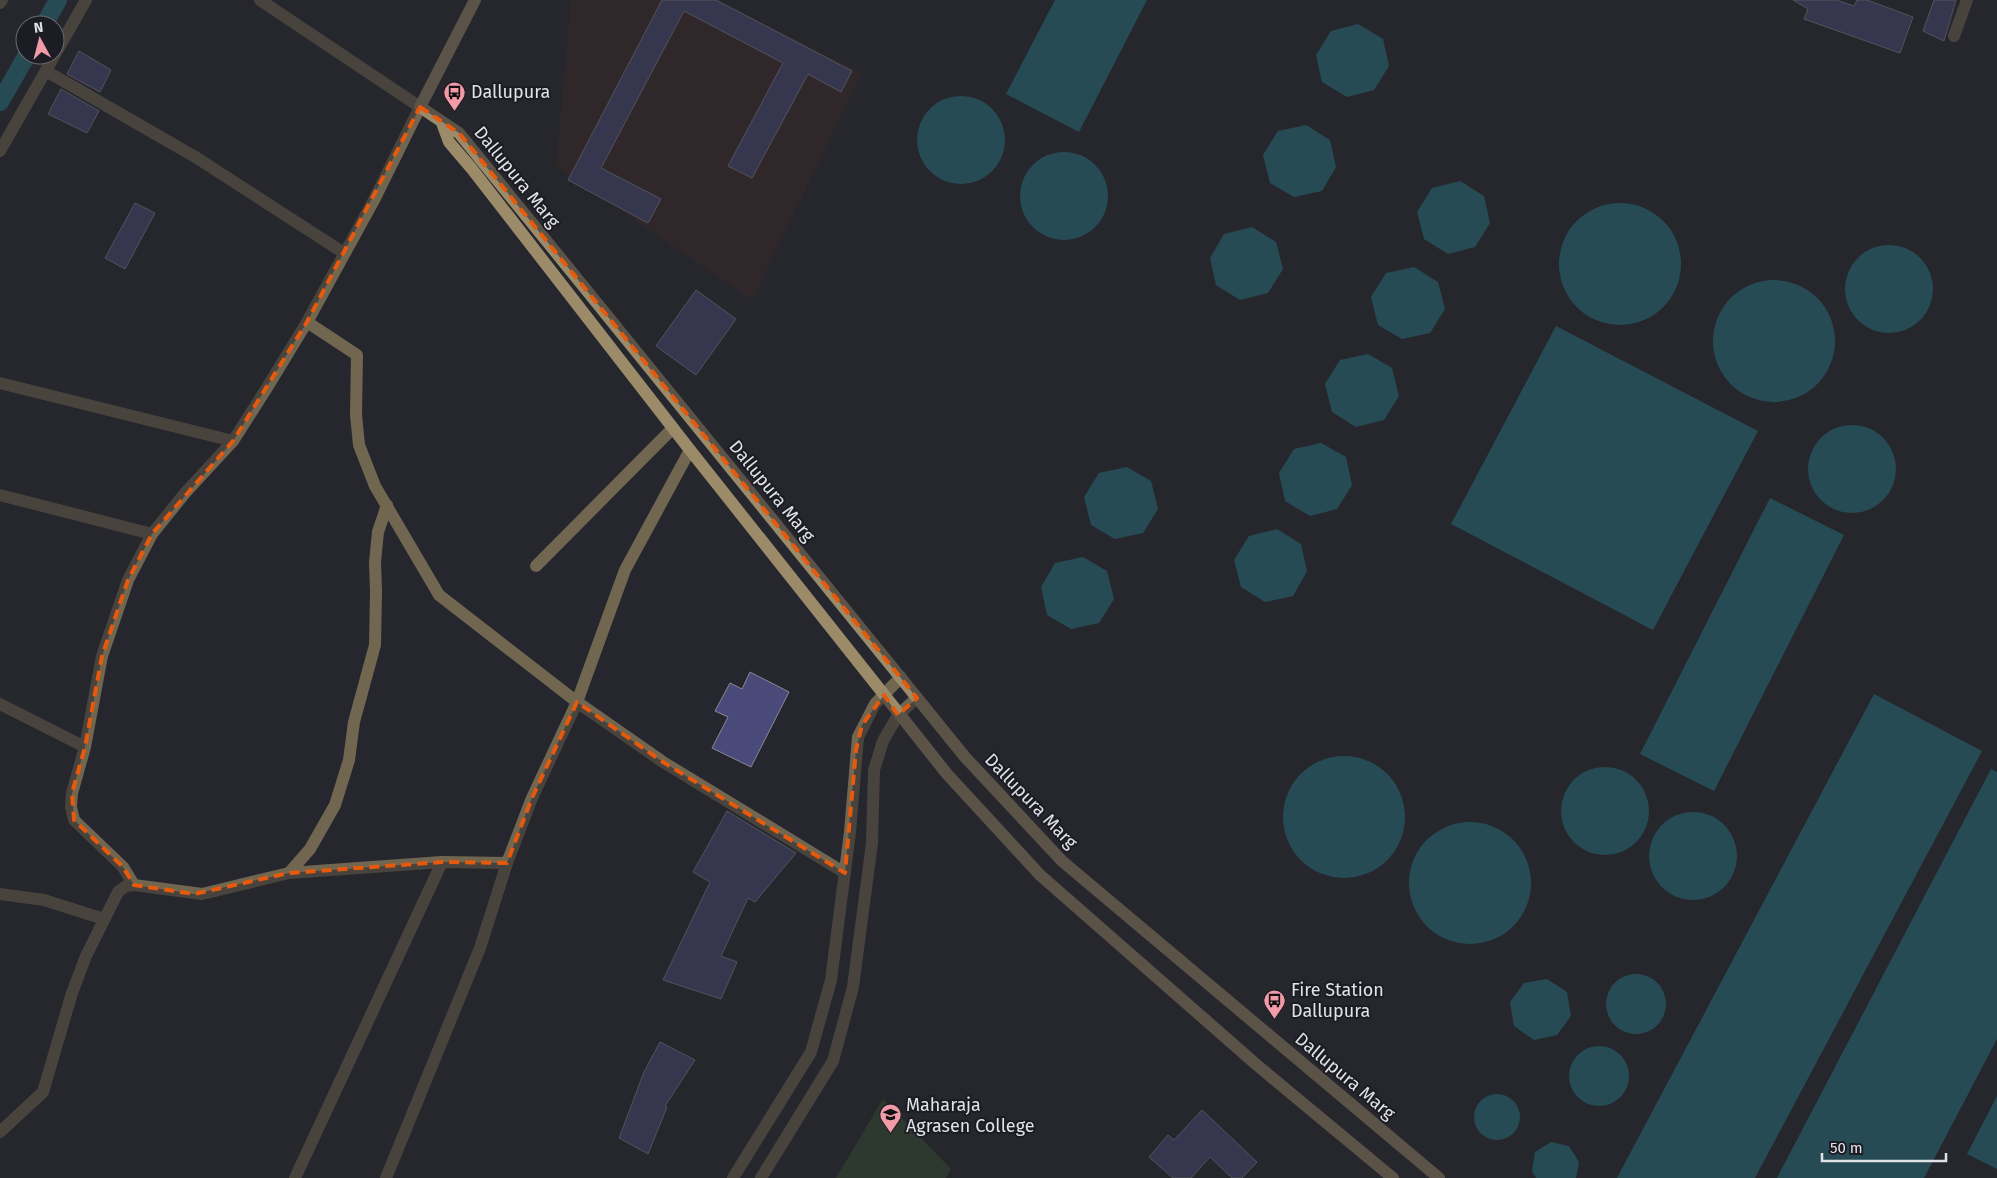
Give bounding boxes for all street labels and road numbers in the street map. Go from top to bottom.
street label: Dallupura Marg [469,122,565,233]
street label: Dallupura Marg [724,436,820,547]
street label: Dallupura Marg [980,749,1082,854]
street label: Dallupura Marg [1290,1028,1400,1125]

